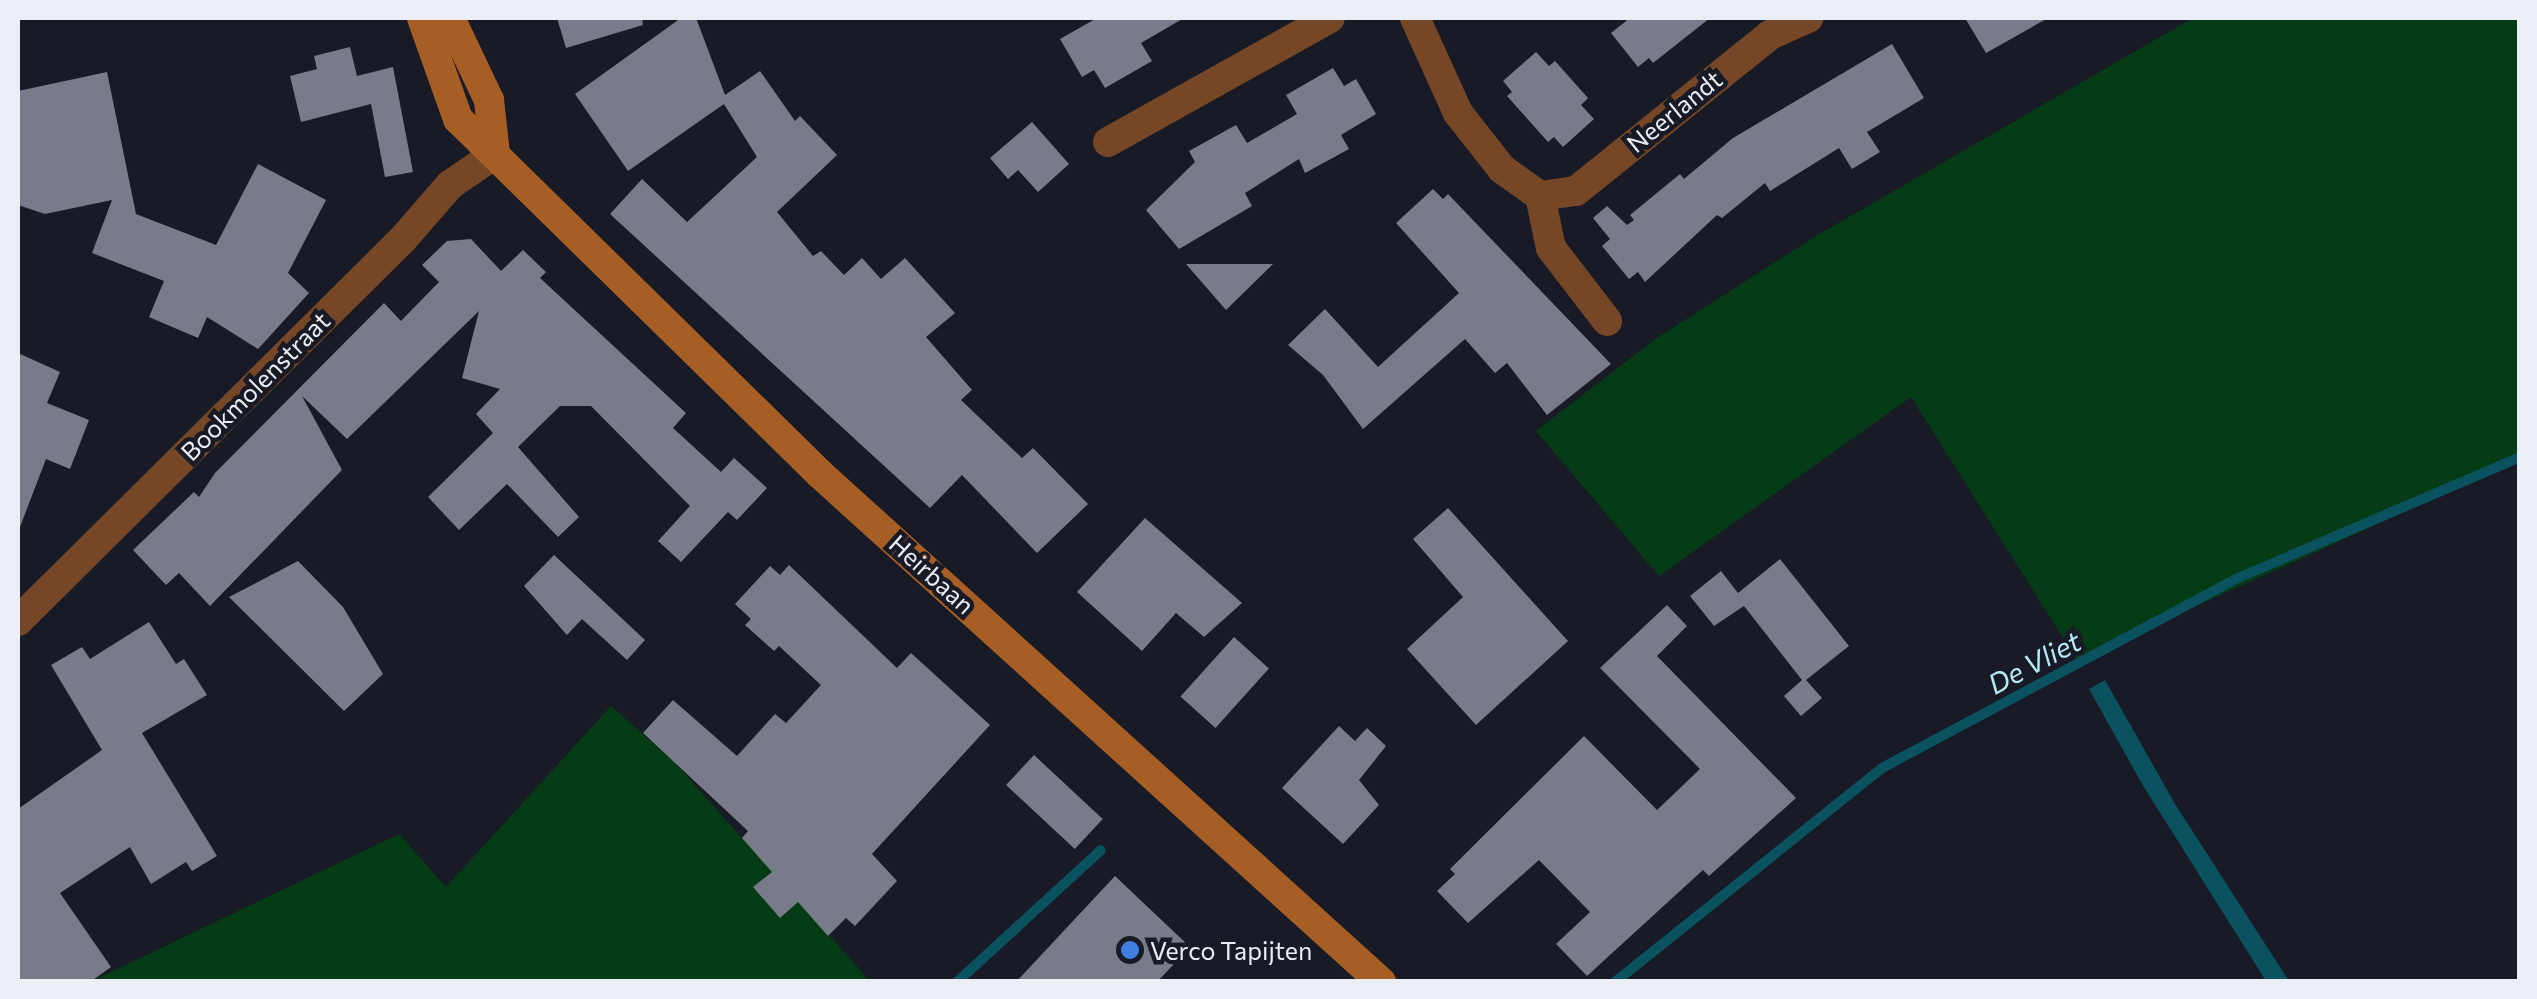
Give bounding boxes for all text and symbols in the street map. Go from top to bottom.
street label: Neerlandt [1620,64,1728,158]
street label: Bookmolenstraat [174,305,336,467]
street label: Heirbaan [883,528,981,620]
water label: De Vliet [1982,624,2086,700]
place label: Verco Tapijten [1150,935,1312,965]
marker: Verco Tapijten [1119,939,1141,961]

